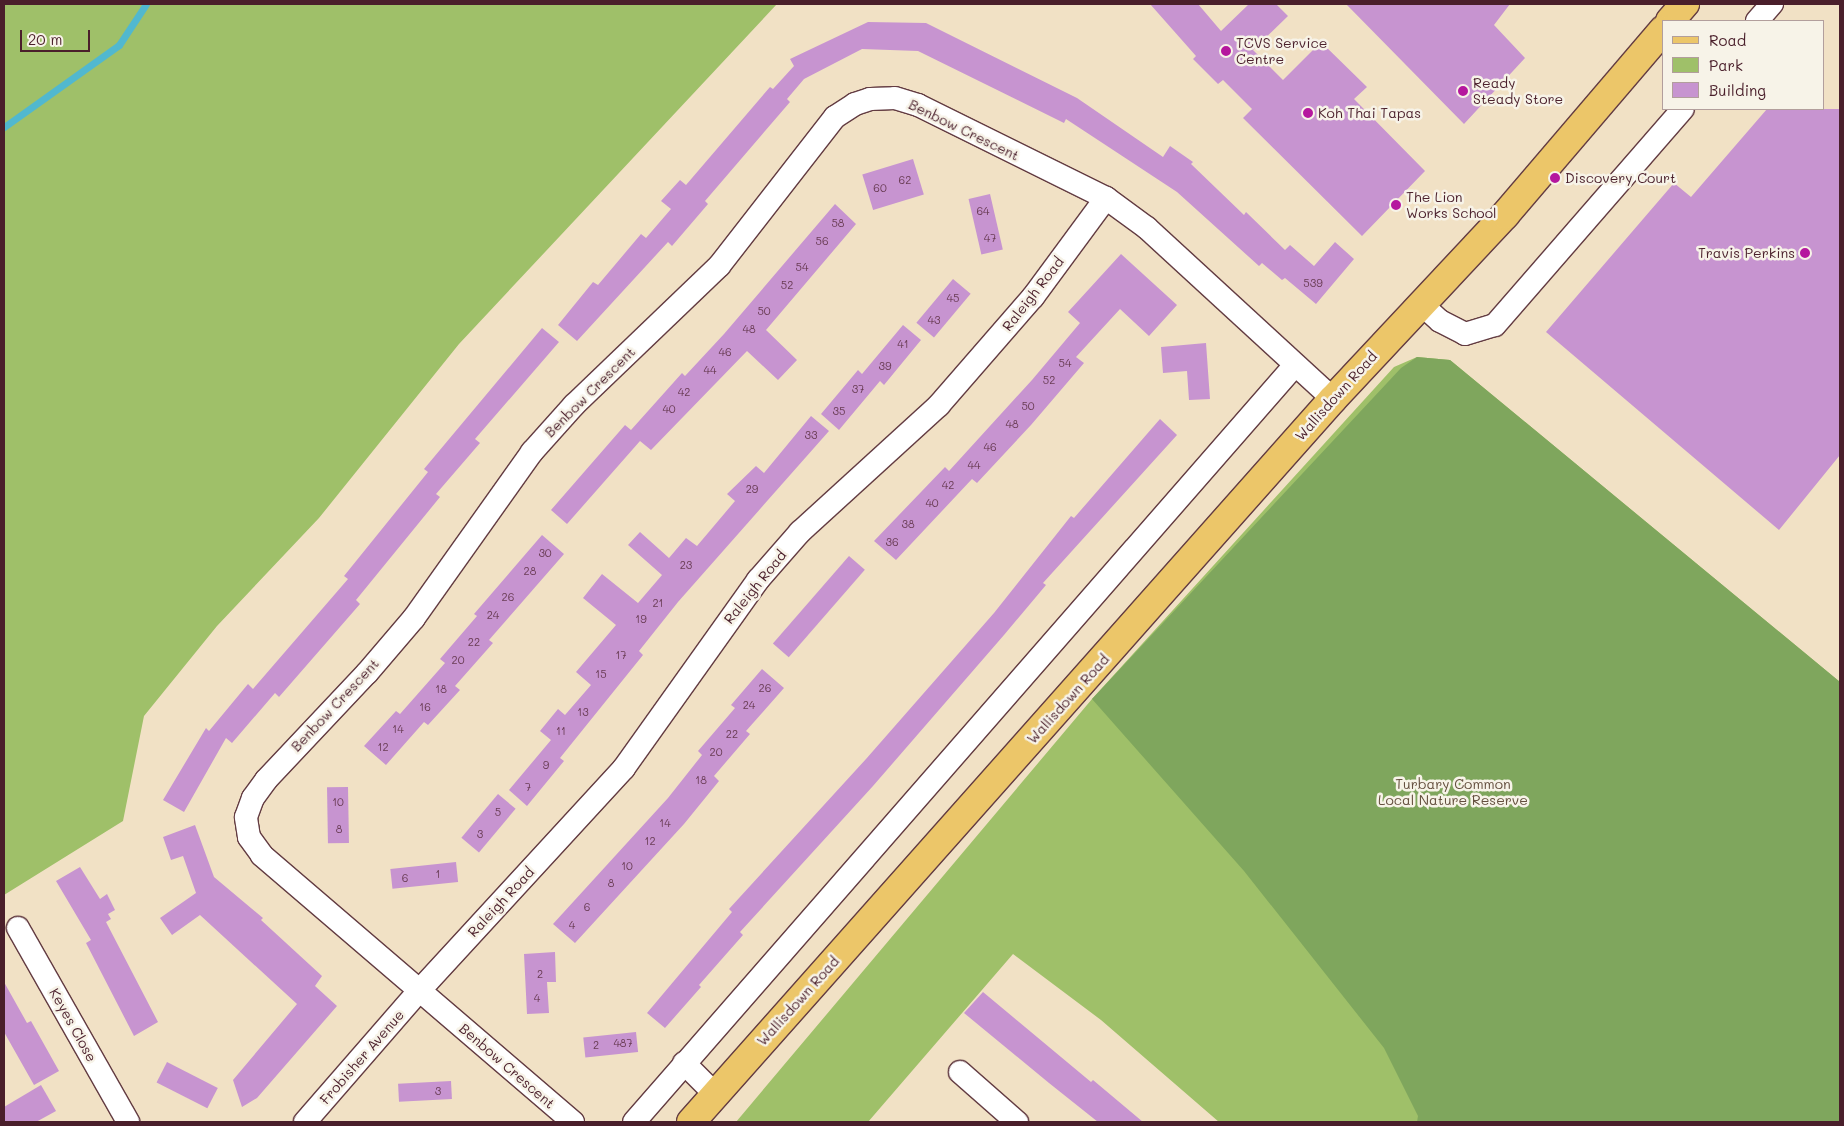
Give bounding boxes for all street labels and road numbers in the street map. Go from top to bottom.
street label: Benbow Crescent [906,96,1022,164]
street label: Raleigh Road [999,254,1067,334]
street label: Benbow Crescent [541,343,639,441]
street label: Wallisdown Road [1292,348,1380,444]
street label: Raleigh Road [720,547,790,627]
street label: Wallisdown Road [1024,651,1112,747]
street label: Benbow Crescent [288,655,382,755]
street label: Raleigh Road [464,864,538,940]
street label: Wallisdown Road [754,953,842,1049]
street label: Keyes Close [46,985,100,1065]
street label: Frobisher Avenue [316,1006,408,1108]
street label: Benbow Crescent [456,1020,558,1112]

